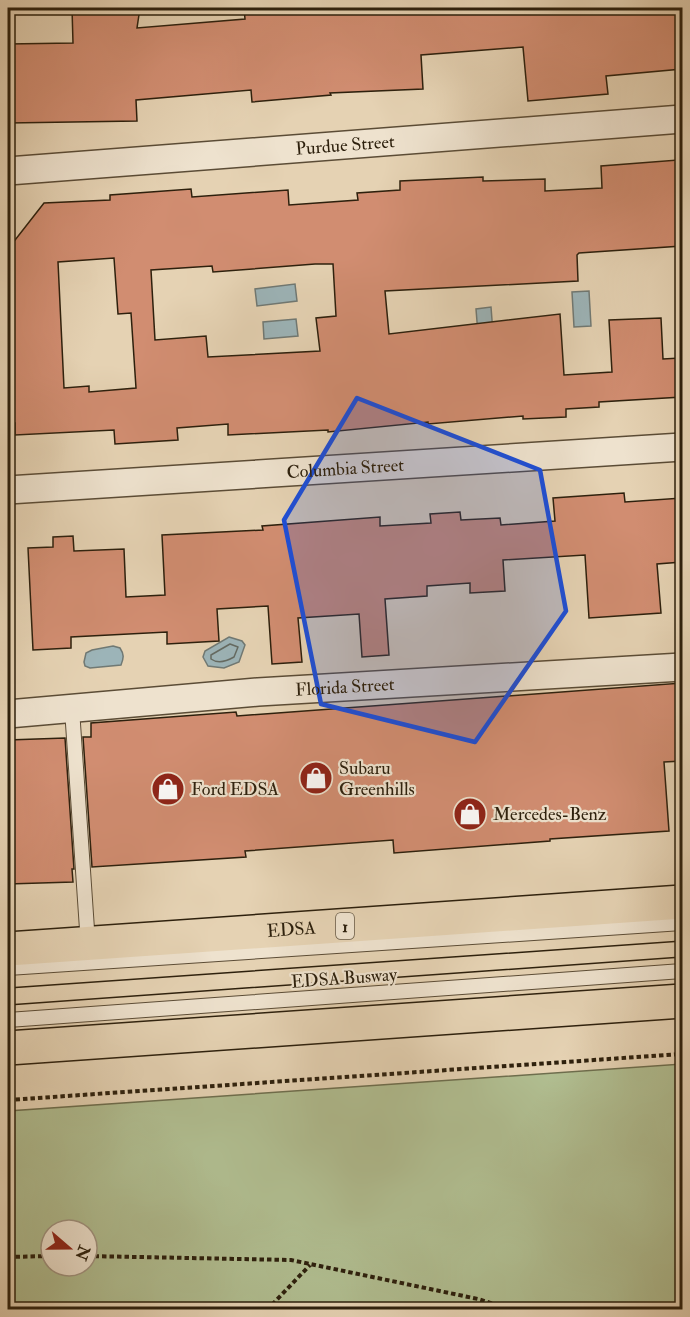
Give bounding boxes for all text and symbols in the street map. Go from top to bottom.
street label: Purdue Street [295,130,396,161]
street label: Columbia Street [286,454,405,484]
street label: Florida Street [295,673,395,702]
place label: Subaru Greenhills [339,757,415,801]
shop icon: Subaru Greenhills [298,760,334,796]
shop icon: Ford EDSA [150,771,186,807]
place label: Ford EDSA [191,778,279,801]
shop icon: Mercedes-Benz [452,796,488,832]
place label: Mercedes-Benz [493,803,607,826]
road number: 1 [336,913,354,939]
street label: EDSA [266,917,317,943]
street label: EDSA Busway [290,963,399,994]
north arrow [39,1218,99,1278]
text: N [70,1242,94,1264]

